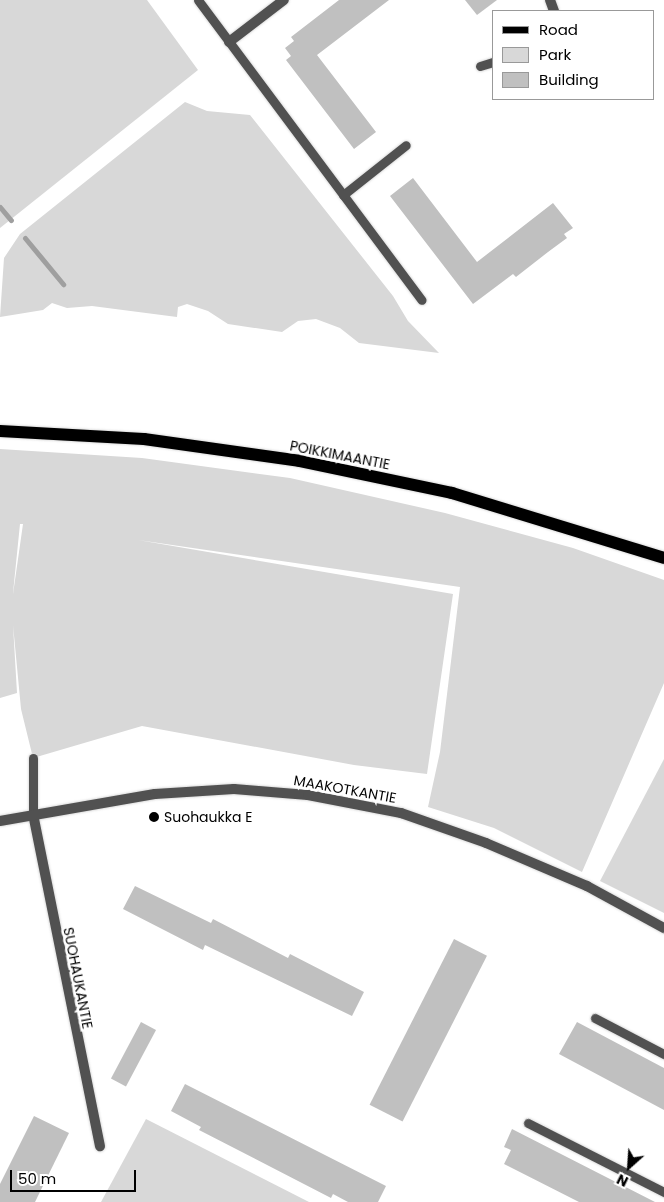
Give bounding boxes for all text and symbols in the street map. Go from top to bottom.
legend [492,10,654,100]
text: Road [539,19,578,40]
text: Park [539,44,571,65]
text: Building [539,69,599,90]
street label: POIKKIMAANTIE [288,437,392,473]
street label: MAAKOTKANTIE [292,772,398,806]
place label: Suohaukka E [164,809,252,825]
marker: Suohaukka E [148,811,160,823]
street label: SUOHAUKANTIE [60,926,96,1030]
north arrow [604,1142,654,1192]
scale bar [12,1160,139,1192]
text: 50 m [18,1168,56,1189]
text: N [613,1169,632,1192]

